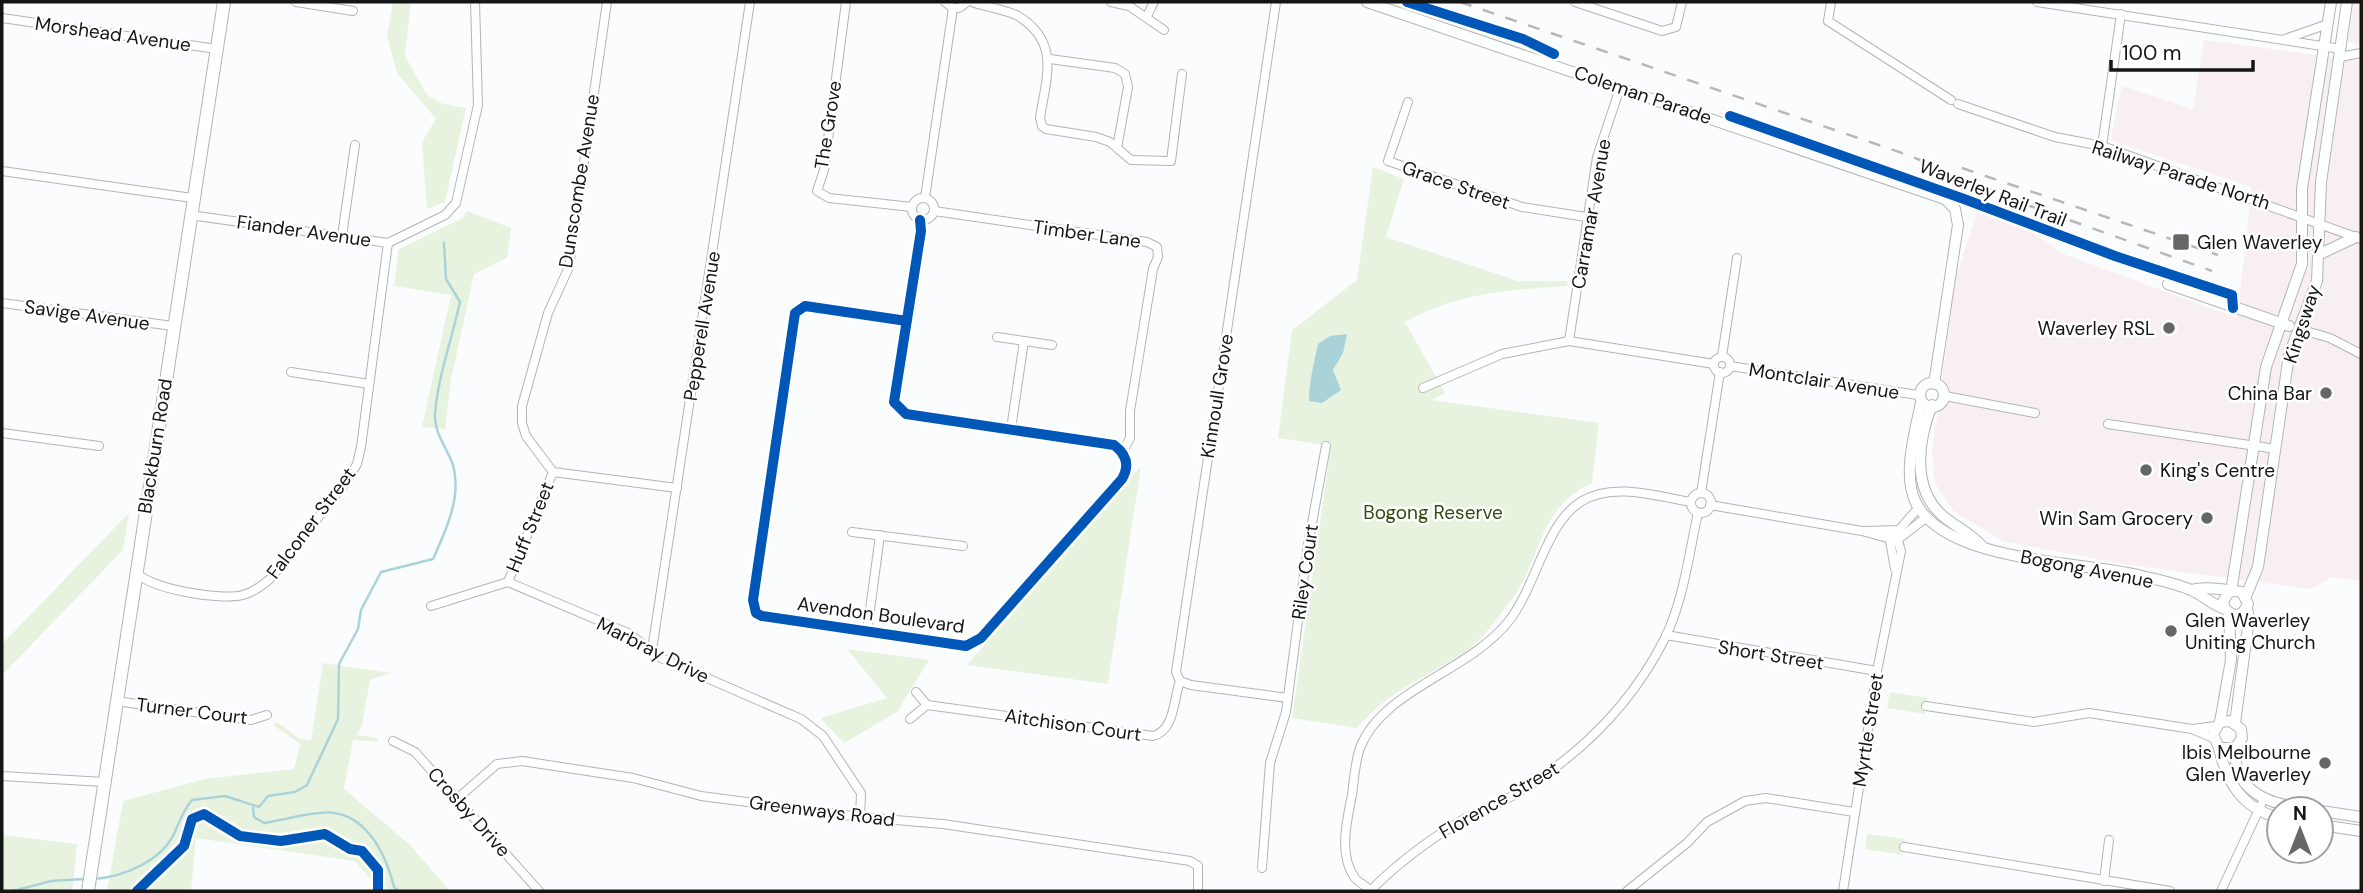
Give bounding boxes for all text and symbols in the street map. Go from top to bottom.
street label: Morshead Avenue [33,11,193,57]
scale bar [2111,28,2253,72]
text: 100 m [2122,39,2182,67]
street label: Coleman Parade [1571,60,1715,130]
street label: The Grove [809,79,847,171]
street label: Dunscombe Avenue [553,92,605,270]
street label: Railway Parade North [2089,134,2273,216]
street label: Carramar Avenue [1565,137,1617,291]
street label: Waverley Rail Trail [1916,153,2070,233]
street label: Grace Street [1399,155,1513,215]
street label: Fiander Avenue [235,209,373,253]
street label: Timber Lane [1031,214,1143,254]
place label: Glen Waverley [2197,230,2323,255]
marker: Glen Waverley [2171,232,2191,252]
street label: Pepperell Avenue [678,249,726,403]
street label: Kingsway [2278,281,2327,366]
street label: Savige Avenue [23,294,151,336]
place label: Waverley RSL [2038,316,2155,341]
marker: Waverley RSL [2161,320,2177,336]
street label: Kinnoull Grove [1195,332,1239,460]
street label: Montclair Avenue [1747,357,1901,405]
street label: Blackburn Road [132,377,178,515]
place label: China Bar [2228,381,2312,406]
marker: China Bar [2318,385,2334,401]
place label: King's Centre [2160,458,2275,483]
street label: Falconer Street [261,462,361,584]
marker: King's Centre [2138,462,2154,478]
street label: Huff Street [500,478,560,576]
park label: Bogong Reserve [1363,500,1503,525]
place label: Win Sam Grocery [2039,506,2193,531]
marker: Win Sam Grocery [2199,510,2215,526]
street label: Riley Court [1286,523,1324,621]
street label: Bogong Avenue [2018,544,2156,594]
street label: Avendon Boulevard [796,591,966,639]
place label: Glen Waverley Uniting Church [2185,608,2315,655]
street label: Marbray Drive [593,611,713,689]
marker: Glen Waverley Uniting Church [2163,623,2179,639]
street label: Short Street [1716,634,1826,676]
street label: Myrtle Street [1847,671,1889,789]
street label: Turner Court [135,692,249,730]
street label: Aitchison Court [1003,703,1143,747]
place label: Ibis Melbourne Glen Waverley [2182,740,2311,787]
marker: Ibis Melbourne Glen Waverley [2317,755,2333,771]
street label: Florence Street [1434,756,1564,844]
street label: Crosby Drive [422,762,516,862]
street label: Greenways Road [748,790,896,832]
north arrow [2265,795,2335,865]
text: N [2293,801,2307,826]

